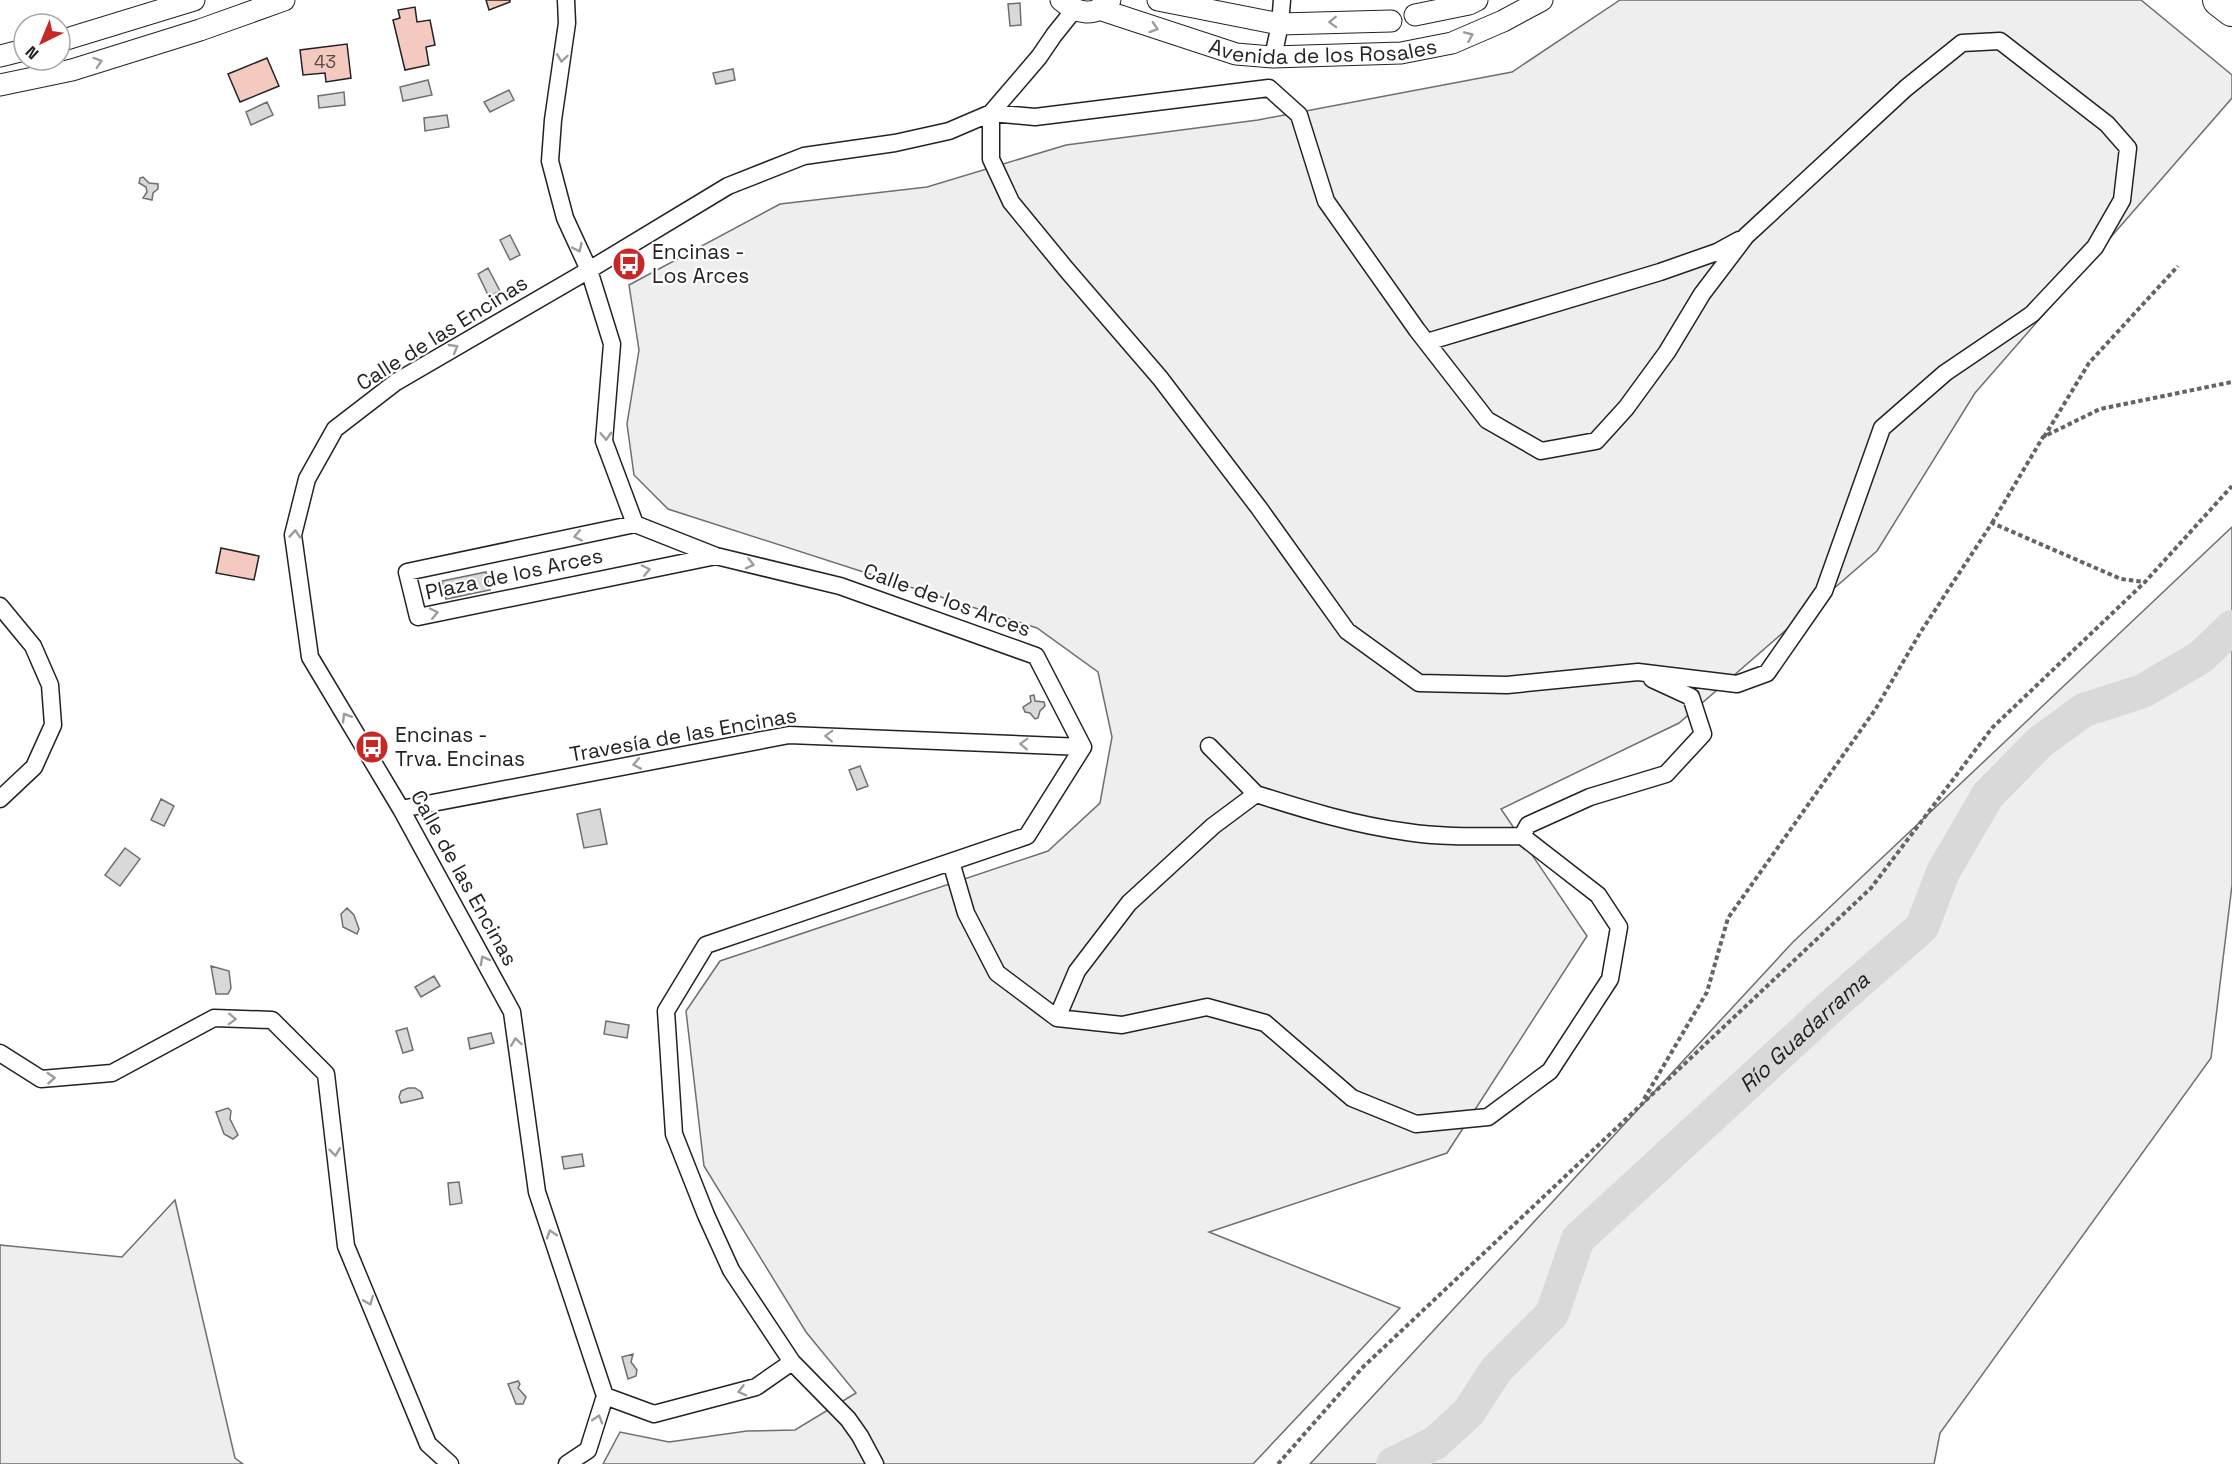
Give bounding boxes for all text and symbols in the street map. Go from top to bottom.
north arrow [12,12,72,72]
one-way arrow [1328,16,1337,29]
one-way arrow [1148,21,1159,33]
one-way arrow [1462,31,1473,43]
street label: Avenida de los Rosales [1206,32,1439,70]
text: N [21,41,43,64]
house number: 43 [314,50,336,73]
one-way arrow [557,53,569,63]
one-way arrow [92,57,103,69]
place label: Encinas - Los Arces [652,238,749,289]
one-way arrow [571,241,583,252]
bus stop icon: Encinas - Los Arces [611,246,647,282]
street label: Calle de las Encinas [351,269,532,396]
one-way arrow [448,344,458,356]
one-way arrow [599,432,612,441]
one-way arrow [288,529,301,539]
one-way arrow [573,529,583,542]
street label: Plaza de los Arces [423,542,605,605]
one-way arrow [745,557,755,570]
street label: Calle de los Arces [860,557,1035,642]
one-way arrow [640,564,650,577]
one-way arrow [429,608,439,621]
street label: Travesía de las Encinas [567,701,799,768]
one-way arrow [342,713,354,723]
place label: Encinas - Trva. Encinas [395,721,525,772]
bus stop icon: Encinas - Trva. Encinas [354,729,390,765]
one-way arrow [825,730,834,743]
one-way arrow [1020,738,1029,751]
one-way arrow [632,757,642,770]
street label: Calle de las Encinas [405,785,524,970]
one-way arrow [480,956,491,966]
water label: Río Guadarrama [1733,965,1875,1098]
one-way arrow [227,1013,236,1025]
one-way arrow [510,1038,522,1047]
one-way arrow [46,1072,56,1085]
one-way arrow [328,1148,341,1157]
one-way arrow [546,1229,558,1239]
one-way arrow [362,1294,374,1305]
one-way arrow [737,1384,748,1396]
one-way arrow [591,1414,603,1425]

